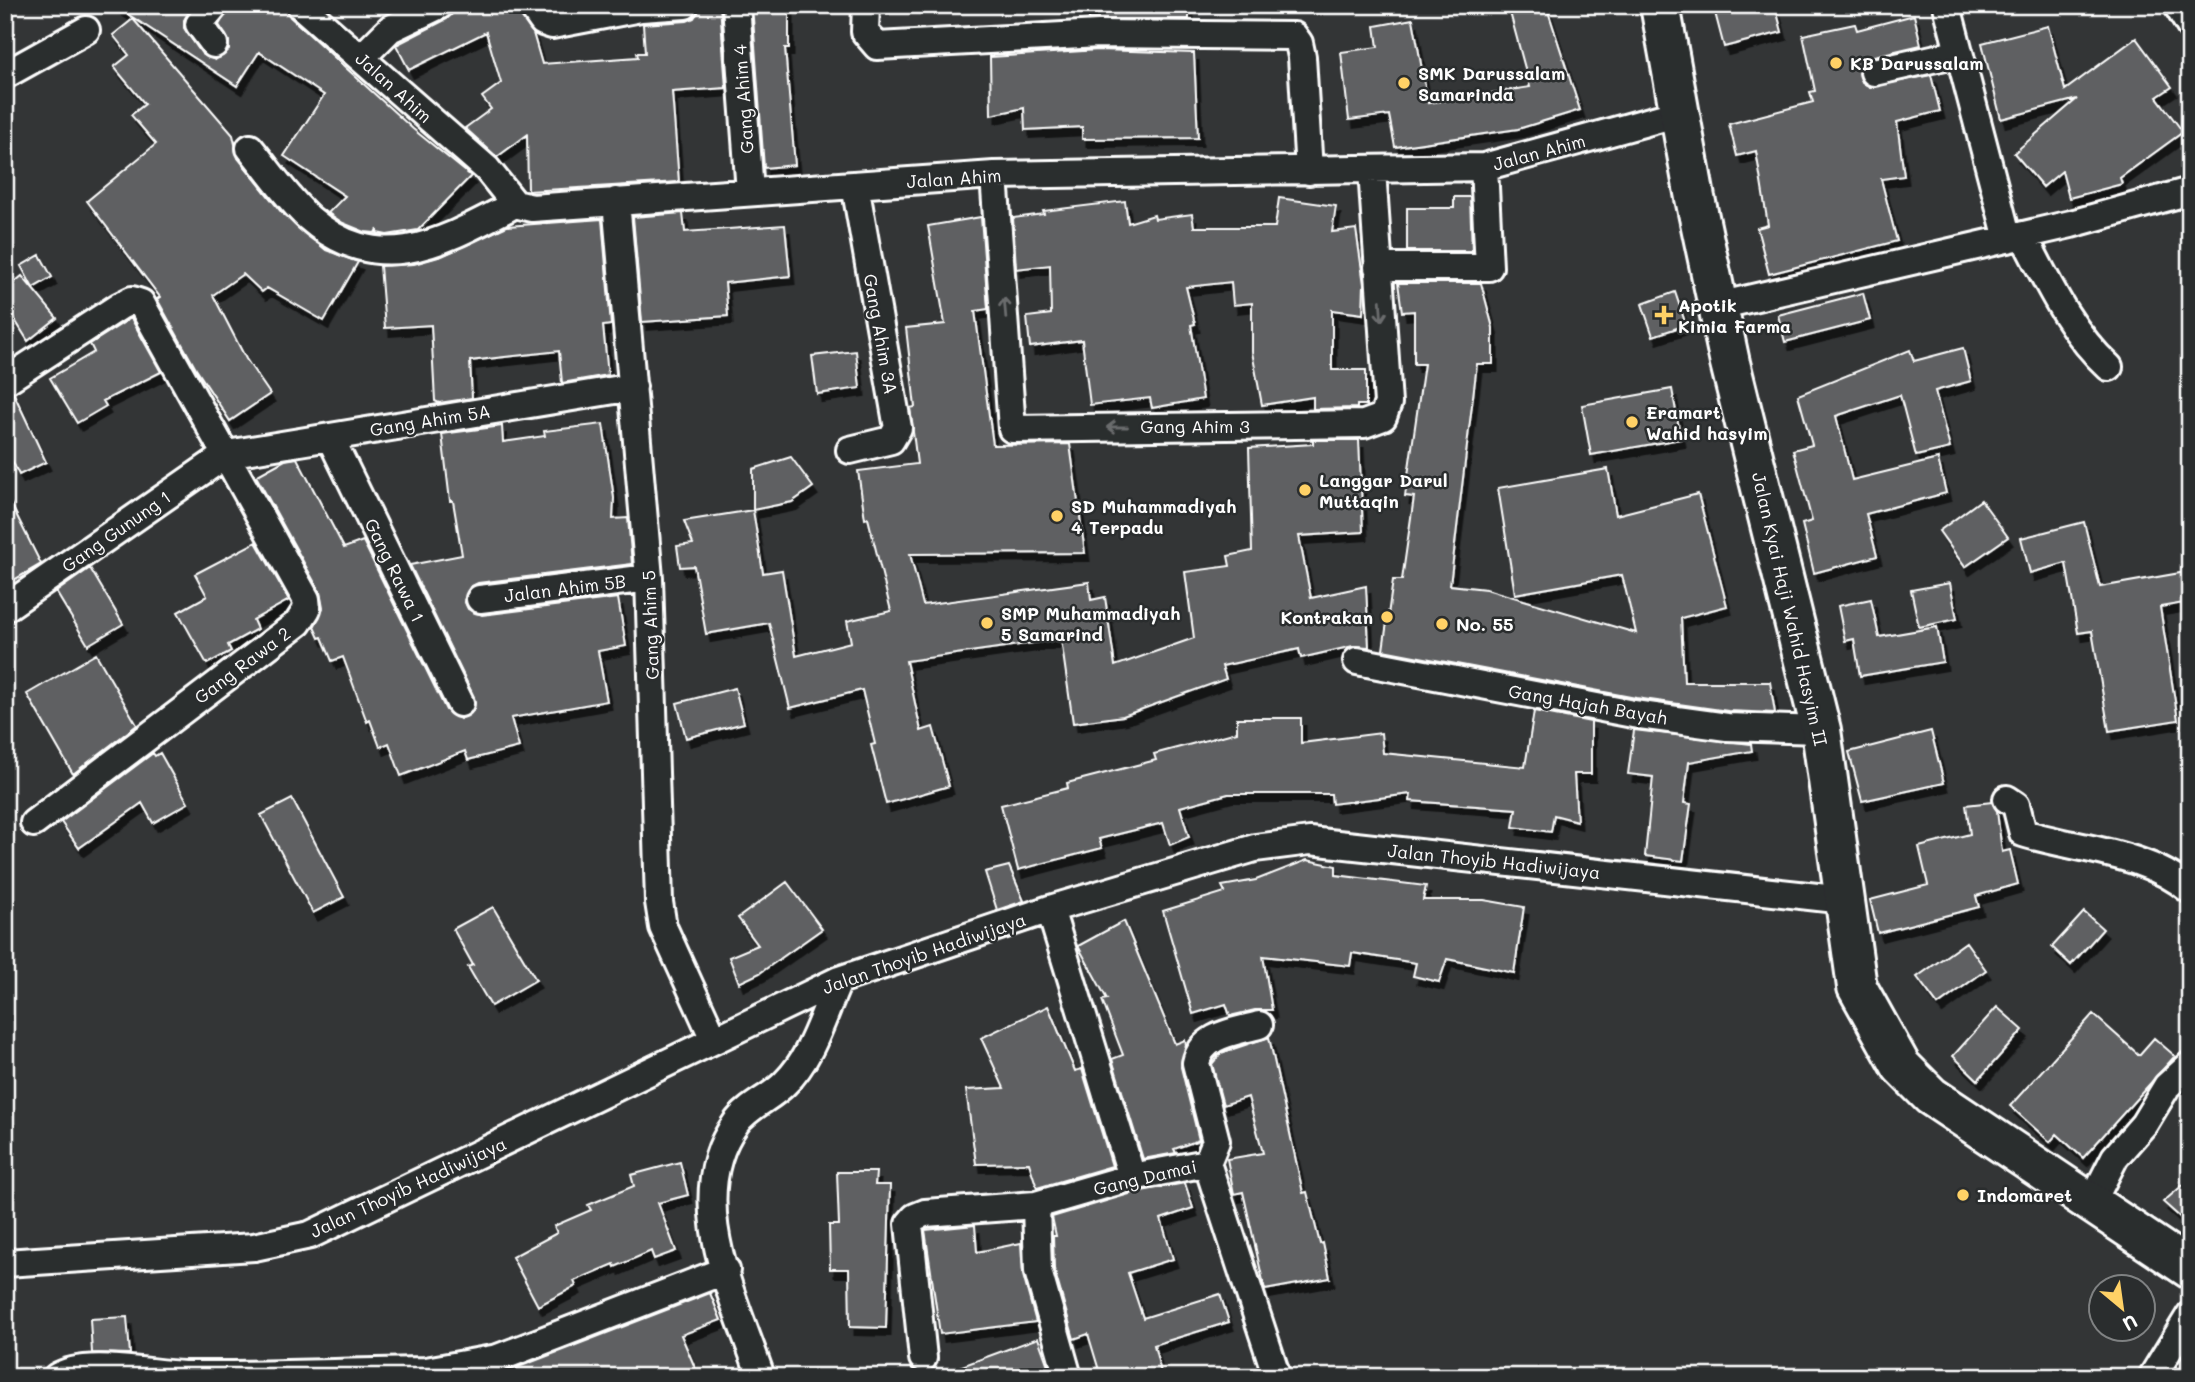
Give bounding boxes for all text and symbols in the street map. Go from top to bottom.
street label: Gang Ahim 4 [727,43,759,154]
street label: Jalan Ahim [351,46,437,128]
place label: KB Darussalam [1850,51,1984,75]
marker: KB Darussalam [1828,55,1844,71]
place label: SMK Darussalam Samarinda [1418,61,1565,106]
marker: SMK Darussalam Samarinda [1396,75,1412,91]
street label: Jalan Ahim [1490,128,1588,176]
street label: Jalan Ahim [906,163,1002,193]
street label: Gang Ahim 3A [859,272,903,396]
place label: Apotik Kimia Farma [1678,293,1791,338]
one-way arrow [998,297,1011,319]
one-way arrow [1375,299,1388,322]
marker: Apotik Kimia Farma [1656,307,1672,323]
street label: Gang Ahim 5A [368,399,492,441]
place label: Eramart Wahid hasyim [1646,400,1768,445]
street label: Gang Ahim 3 [1140,414,1250,438]
marker: Eramart Wahid hasyim [1624,414,1640,430]
one-way arrow [1106,420,1129,433]
place label: Langgar Darul Muttaqin [1319,468,1448,513]
street label: Jalan Kyai Haji Wahid Hasyim II [1747,470,1833,748]
marker: Langgar Darul Muttaqin [1297,482,1313,498]
street label: Gang Gunung 1 [57,484,175,578]
place label: SD Muhammadiyah 4 Terpadu [1071,494,1236,539]
marker: SD Muhammadiyah 4 Terpadu [1049,508,1065,524]
street label: Gang Rawa 1 [360,514,430,626]
street label: Jalan Ahim 5B [503,569,627,607]
street label: Gang Ahim 5 [636,570,664,680]
place label: SMP Muhammadiyah 5 Samarind [1001,601,1180,646]
place label: Kontrakan [1280,605,1373,629]
marker: Kontrakan [1379,609,1395,625]
place label: No. 55 [1456,612,1514,636]
marker: SMP Muhammadiyah 5 Samarind [979,615,995,631]
marker: No. 55 [1434,616,1450,632]
street label: Gang Rawa 2 [189,621,295,709]
street label: Gang Hajah Bayah [1507,678,1669,730]
street label: Jalan Thoyib Hadiwijaya [1386,838,1602,884]
street label: Jalan Thoyib Hadiwijaya [819,907,1029,999]
street label: Jalan Thoyib Hadiwijaya [306,1131,510,1243]
street label: Gang Damai [1091,1153,1199,1201]
place label: Indomaret [1977,1183,2072,1207]
marker: Indomaret [1955,1187,1971,1203]
north arrow [2086,1274,2156,1344]
text: U [2119,1309,2142,1337]

